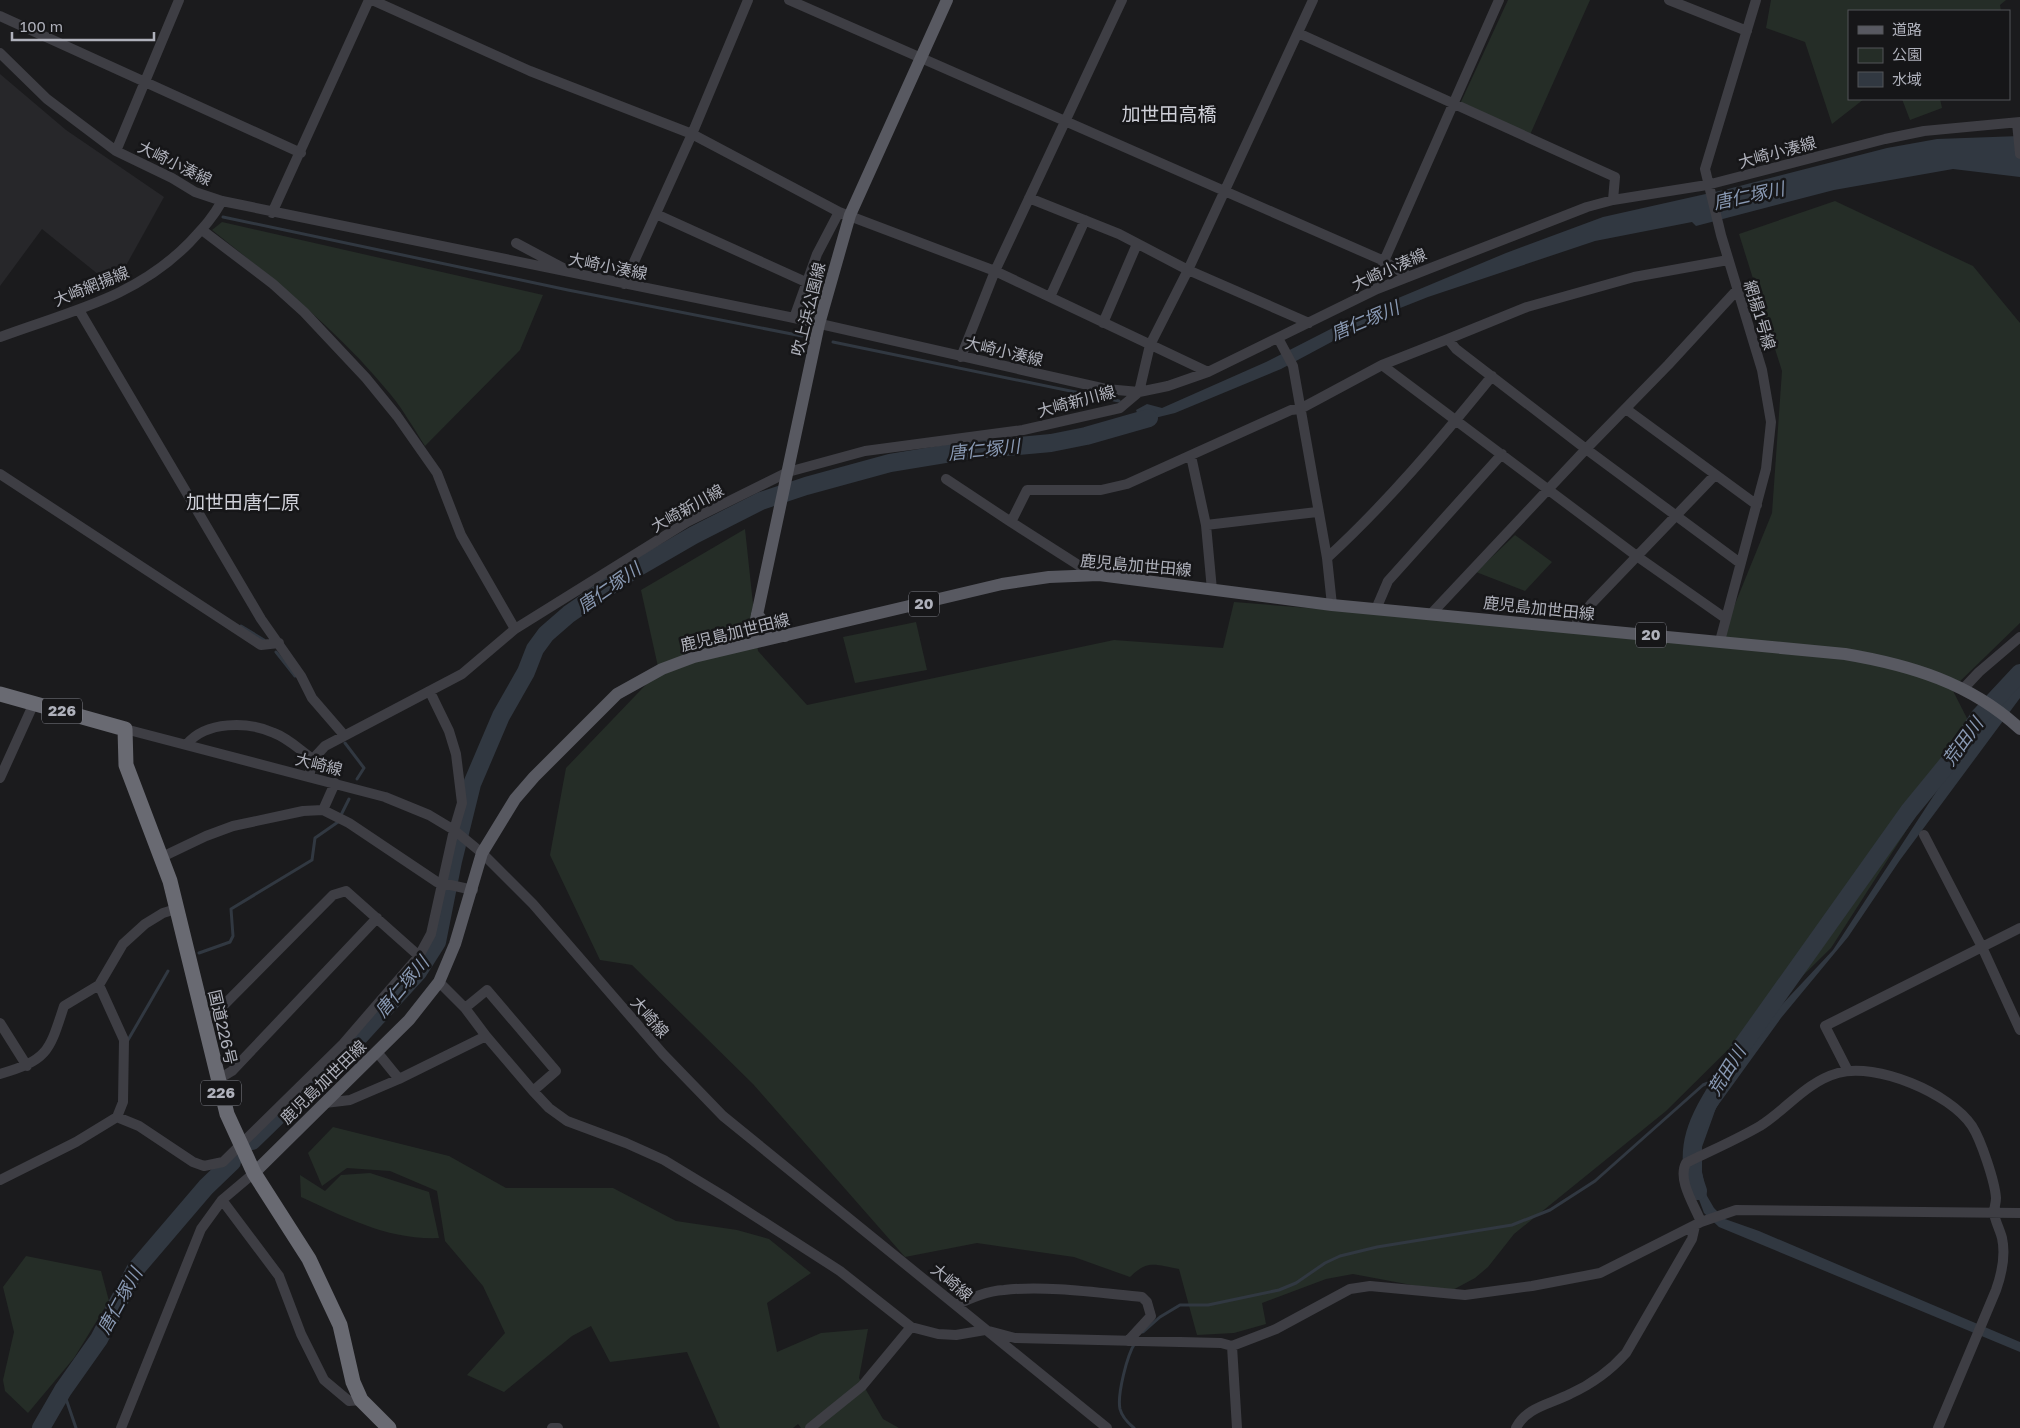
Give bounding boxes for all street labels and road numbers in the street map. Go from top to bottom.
street label: 大崎小湊線 [1736,132,1818,172]
street label: 大崎小湊線 [135,136,215,190]
street label: 大崎小湊線 [1348,244,1430,294]
street label: 大崎小湊線 [567,249,649,283]
street label: 吹上浜公園線 [787,260,829,358]
street label: 大崎網揚線 [50,262,132,310]
street label: 網揚1号線 [1740,278,1780,352]
street label: 大崎小湊線 [963,332,1045,370]
street label: 大崎新川線 [1035,381,1117,421]
street label: 大崎新川線 [647,480,727,536]
street label: 鹿児島加世田線 [1079,550,1193,580]
road number: 20 [909,592,939,616]
street label: 鹿児島加世田線 [1482,592,1596,624]
street label: 鹿児島加世田線 [678,609,792,655]
road number: 20 [1636,622,1666,648]
road number: 226 [42,698,82,724]
street label: 大崎線 [293,748,345,780]
street label: 国道226号 [205,988,241,1066]
street label: 大崎線 [627,992,673,1042]
street label: 鹿児島加世田線 [276,1036,370,1128]
road number: 226 [201,1080,241,1106]
street label: 大崎線 [927,1259,977,1305]

